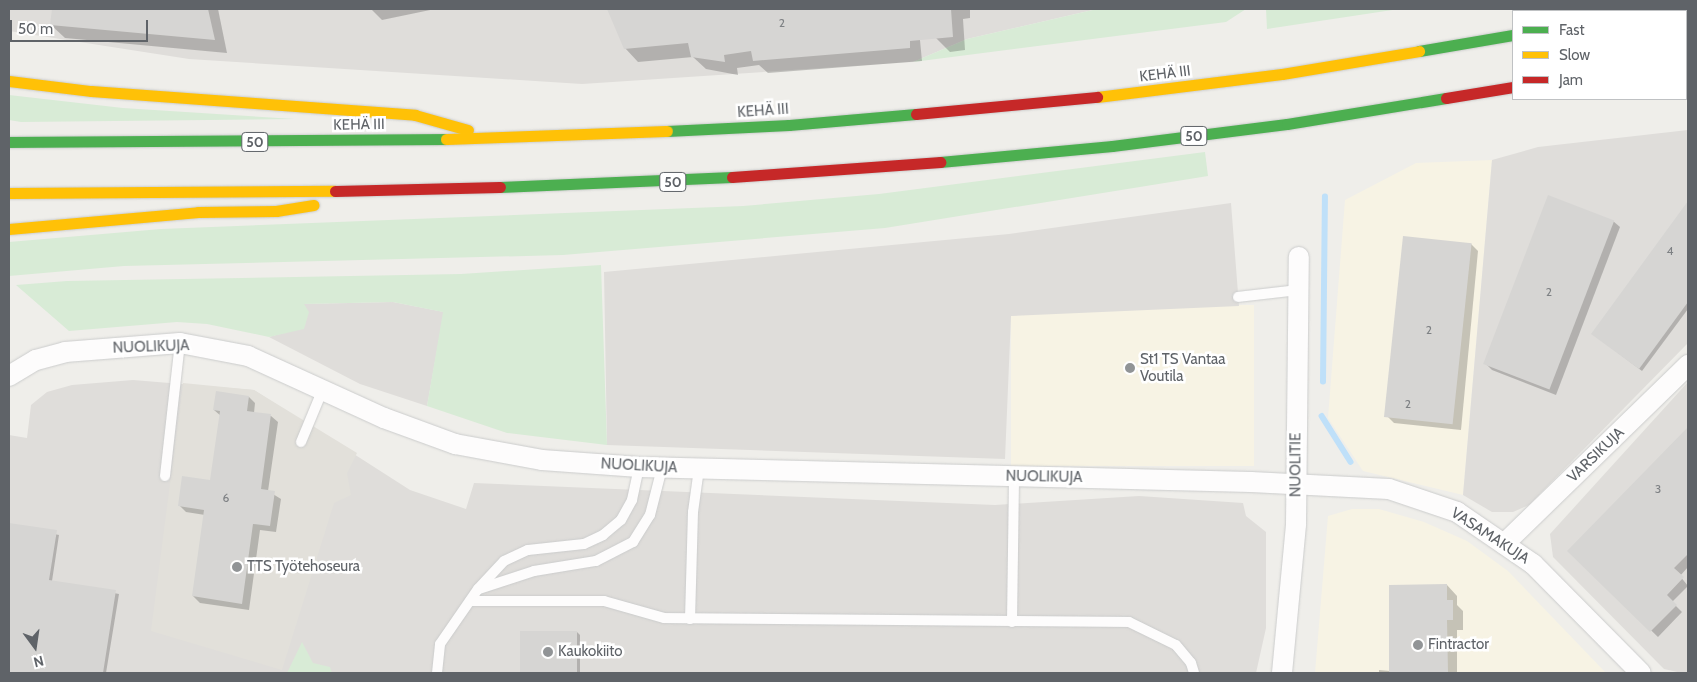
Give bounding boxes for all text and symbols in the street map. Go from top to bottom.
scale bar [12,10,150,42]
legend [1512,10,1687,100]
house number: 2 [779,16,785,30]
text: 50 m [18,20,53,38]
text: Fast [1559,21,1584,39]
text: Slow [1559,46,1590,64]
street label: KEHÄ III [1138,62,1192,86]
text: Jam [1559,71,1583,89]
street label: KEHÄ III [737,100,789,122]
street label: KEHÄ III [333,116,385,134]
road number: 50 [1180,124,1208,148]
road number: 50 [241,130,269,154]
road number: 50 [659,170,687,193]
house number: 4 [1667,244,1673,258]
house number: 2 [1546,285,1552,299]
house number: 2 [1426,323,1432,337]
street label: NUOLIKUJA [112,337,190,357]
place label: St1 TS Vantaa Voutila [1140,350,1225,385]
marker: St1 TS Vantaa Voutila [1124,362,1136,374]
house number: 2 [1405,397,1411,411]
street label: VARSIKUJA [1564,424,1628,486]
street label: NUOLITIE [1287,433,1305,497]
street label: NUOLIKUJA [600,455,678,477]
street label: NUOLIKUJA [1005,467,1083,487]
house number: 3 [1655,482,1661,496]
house number: 6 [223,491,229,505]
street label: VASAMAKUJA [1448,504,1532,568]
place label: TTS Työtehoseura [247,558,360,576]
marker: TTS Työtehoseura [231,561,243,573]
north arrow [10,622,60,672]
place label: Fintractor [1428,636,1489,654]
marker: Fintractor [1412,639,1424,651]
place label: Kaukokiito [558,643,623,661]
marker: Kaukokiito [542,646,554,658]
text: N [32,652,46,671]

